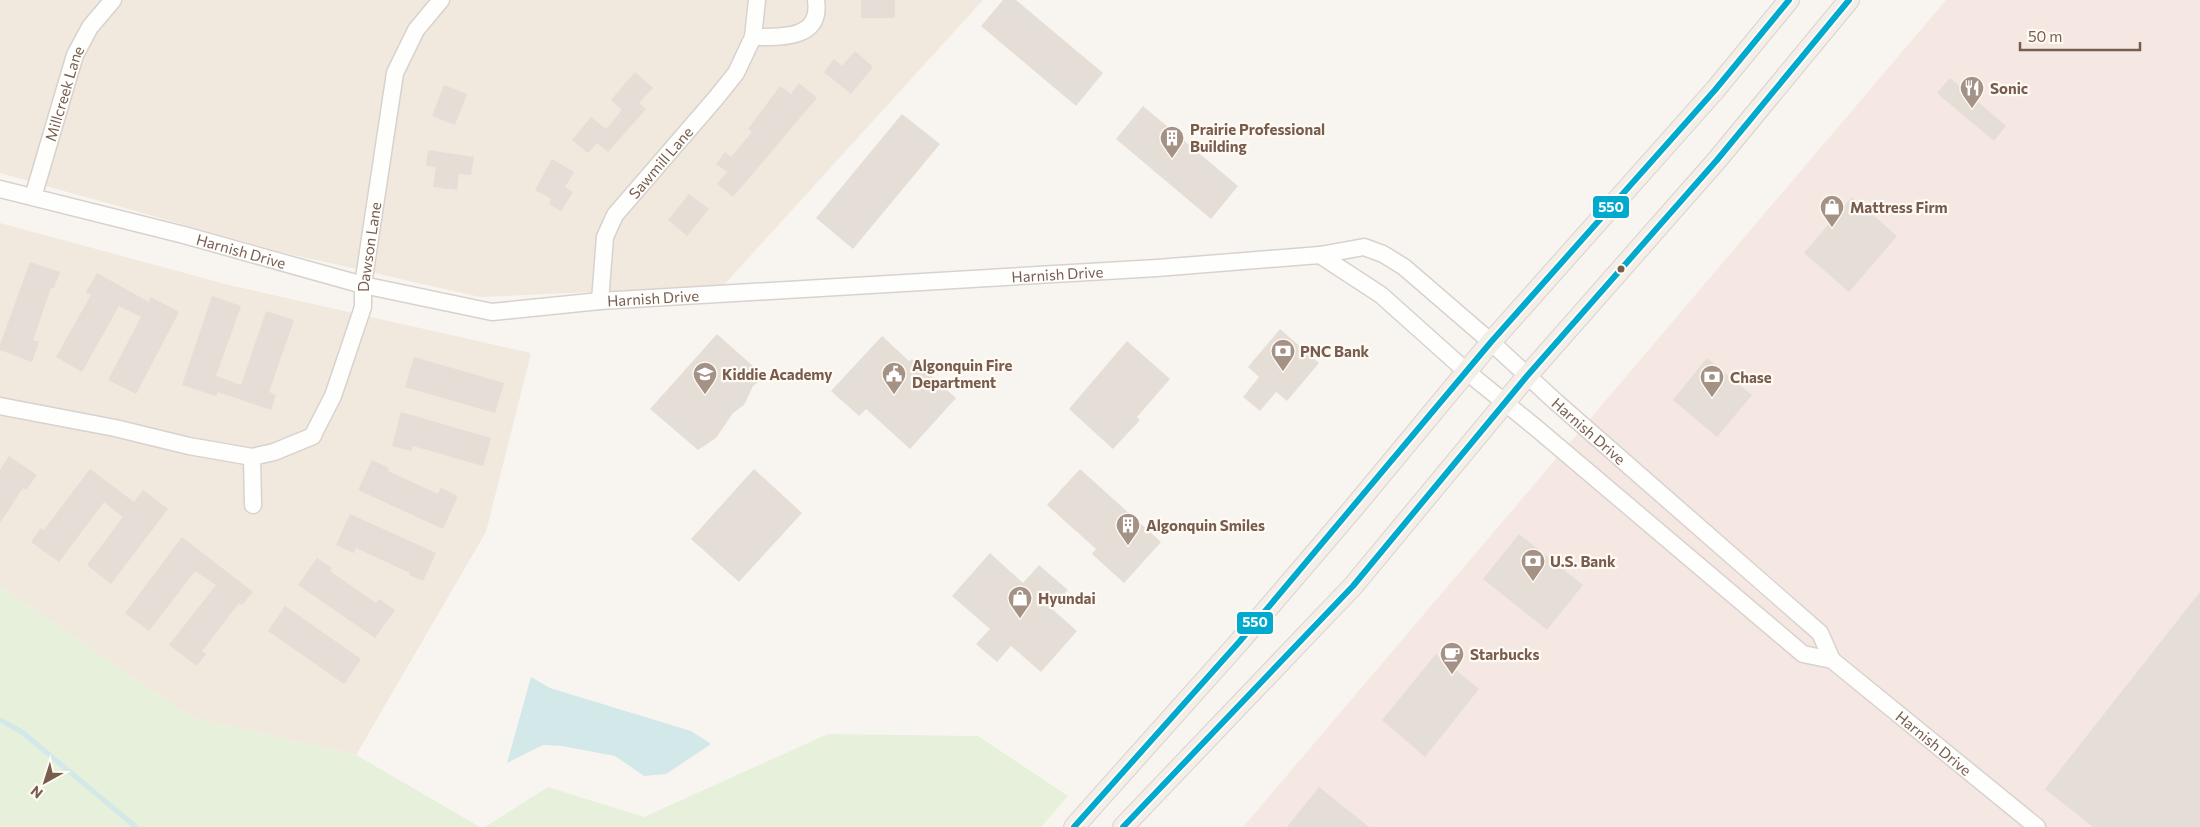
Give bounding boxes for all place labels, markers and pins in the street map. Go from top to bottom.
restaurant icon: Sonic [1959,75,1985,109]
place label: Sonic [1990,79,2028,97]
place label: Prairie Professional Building [1190,120,1325,155]
building icon: Prairie Professional Building [1159,125,1185,159]
shop icon: Mattress Firm [1819,194,1845,228]
place label: Mattress Firm [1850,198,1948,216]
unlabelled marker [1616,264,1626,274]
bank icon: PNC Bank [1270,338,1296,372]
place label: PNC Bank [1300,342,1370,360]
place label: Algonquin Fire Department [912,356,1013,391]
school or university icon: Kiddie Academy [692,361,718,395]
public building icon: Algonquin Fire Department [881,361,907,395]
bank icon: Chase [1699,364,1725,398]
place label: Kiddie Academy [722,365,833,383]
place label: Chase [1730,368,1772,386]
building icon: Algonquin Smiles [1115,512,1141,546]
place label: Algonquin Smiles [1146,516,1265,534]
bank icon: U.S. Bank [1520,548,1546,582]
place label: U.S. Bank [1550,552,1616,570]
shop icon: Hyundai [1007,585,1033,619]
place label: Hyundai [1038,589,1096,607]
cafe icon: Starbucks [1439,641,1465,675]
place label: Starbucks [1470,645,1540,663]

